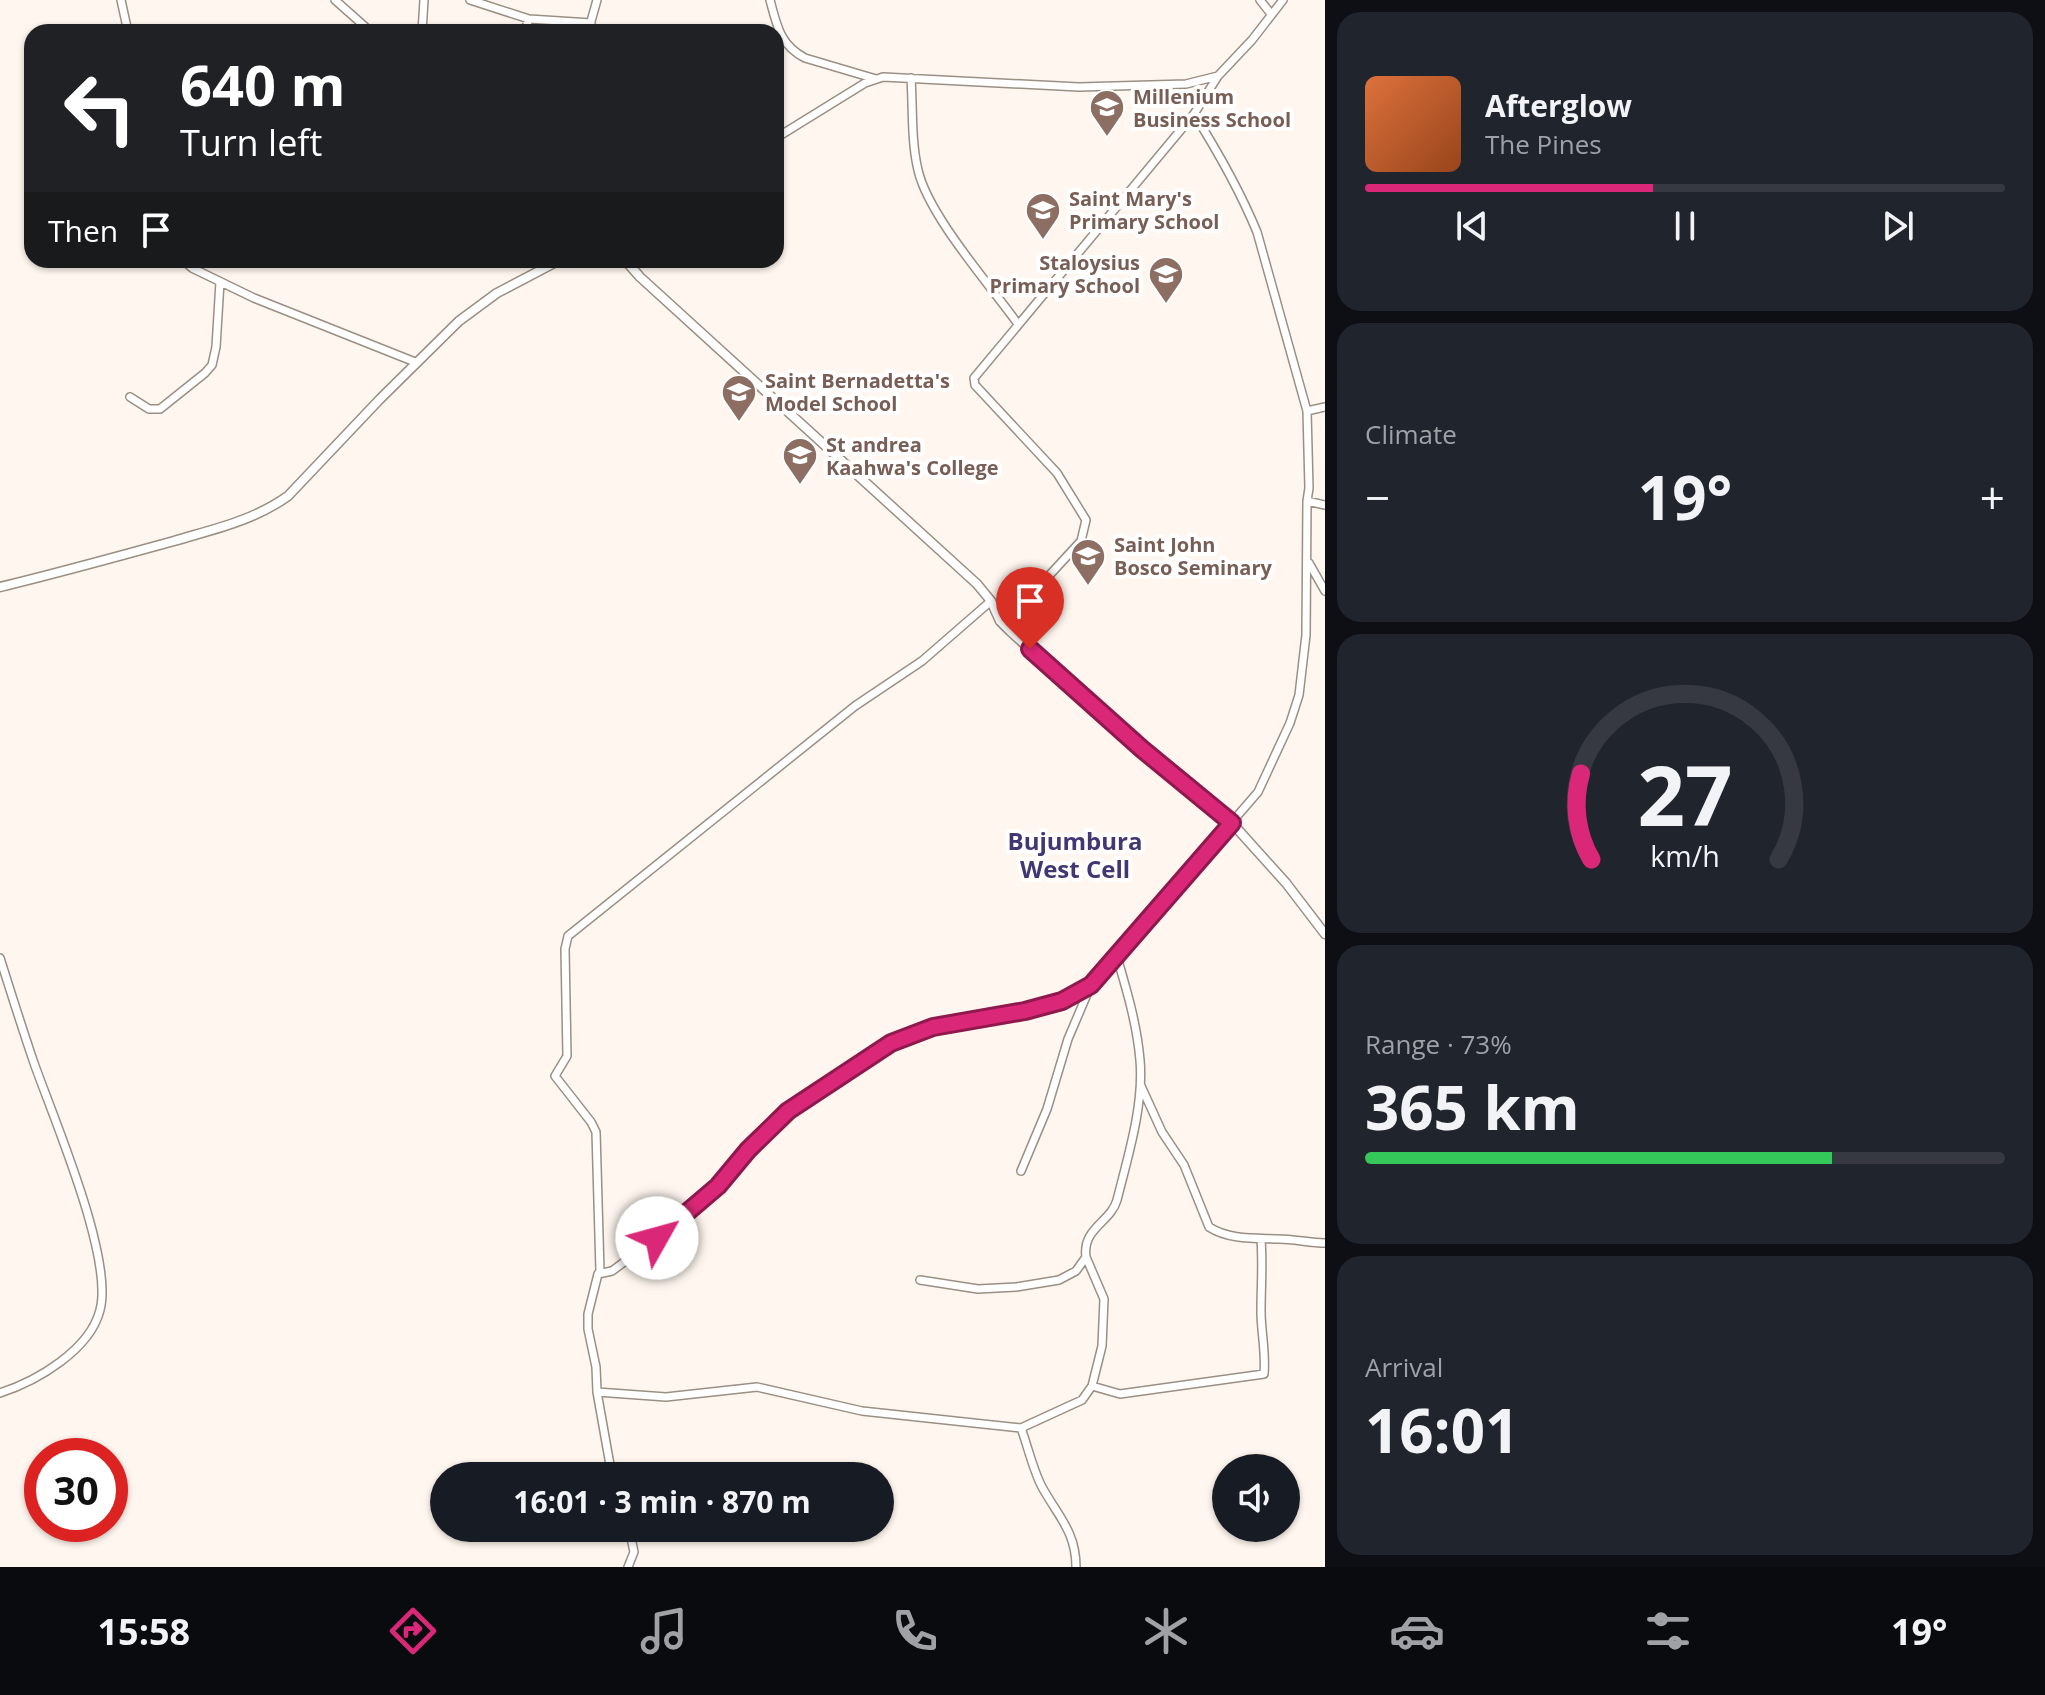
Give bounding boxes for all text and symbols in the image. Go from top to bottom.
text: 640 m [180,46,346,122]
icon: left [48,56,152,160]
place label: Millenium Business School [1133,83,1291,133]
text: Afterglow [1485,85,1632,126]
school or university icon: Millenium Business School [1088,88,1126,138]
text: Turn left [180,118,322,167]
text: The Pines [1485,126,1602,162]
place label: Saint Mary's Primary School [1069,185,1219,235]
school or university icon: Saint Mary's Primary School [1024,191,1062,241]
icon: previous [1450,204,1494,248]
icon: pause [1663,204,1707,248]
icon: next [1876,204,1920,248]
icon: arrive [134,208,178,252]
text: Then [48,210,118,251]
place label: Staloysius Primary School [990,249,1140,299]
school or university icon: Staloysius Primary School [1147,255,1185,305]
place label: Saint Bernadetta's Model School [765,367,950,417]
school or university icon: Saint Bernadetta's Model School [720,373,758,423]
text: Climate [1365,416,1457,452]
place label: St andrea Kaahwa's College [826,431,999,481]
school or university icon: St andrea Kaahwa's College [781,436,819,486]
text: 19° [1638,456,1732,538]
text: − [1365,467,1390,527]
text: + [1980,467,2005,527]
place label: Saint John Bosco Seminary [1114,531,1273,581]
school or university icon: Saint John Bosco Seminary [1069,537,1107,587]
pin [996,567,1064,649]
icon: arrive [1008,579,1052,623]
text: 27 [1637,736,1733,849]
district label: Bujumbura West Cell [1008,824,1142,885]
text: km/h [1650,836,1720,875]
text: Range · 73% [1365,1026,1512,1062]
text: 365 km [1365,1066,1580,1148]
position arrow [615,1196,699,1280]
text: Arrival [1365,1349,1443,1385]
text: 16:01 [1365,1389,1519,1471]
speed limit sign: 30 [24,1438,128,1542]
map controls [1212,1454,1300,1542]
button: sound [1212,1454,1300,1542]
text: 16:01 · 3 min · 870 m [513,1481,811,1522]
icon: directions [385,1603,441,1659]
icon: music [636,1603,692,1659]
icon: phone [887,1603,943,1659]
icon: climate [1138,1603,1194,1659]
icon: car [1389,1603,1445,1659]
icon: filters [1640,1603,1696,1659]
text: 15:58 [97,1607,190,1656]
text: 19° [1891,1607,1947,1656]

